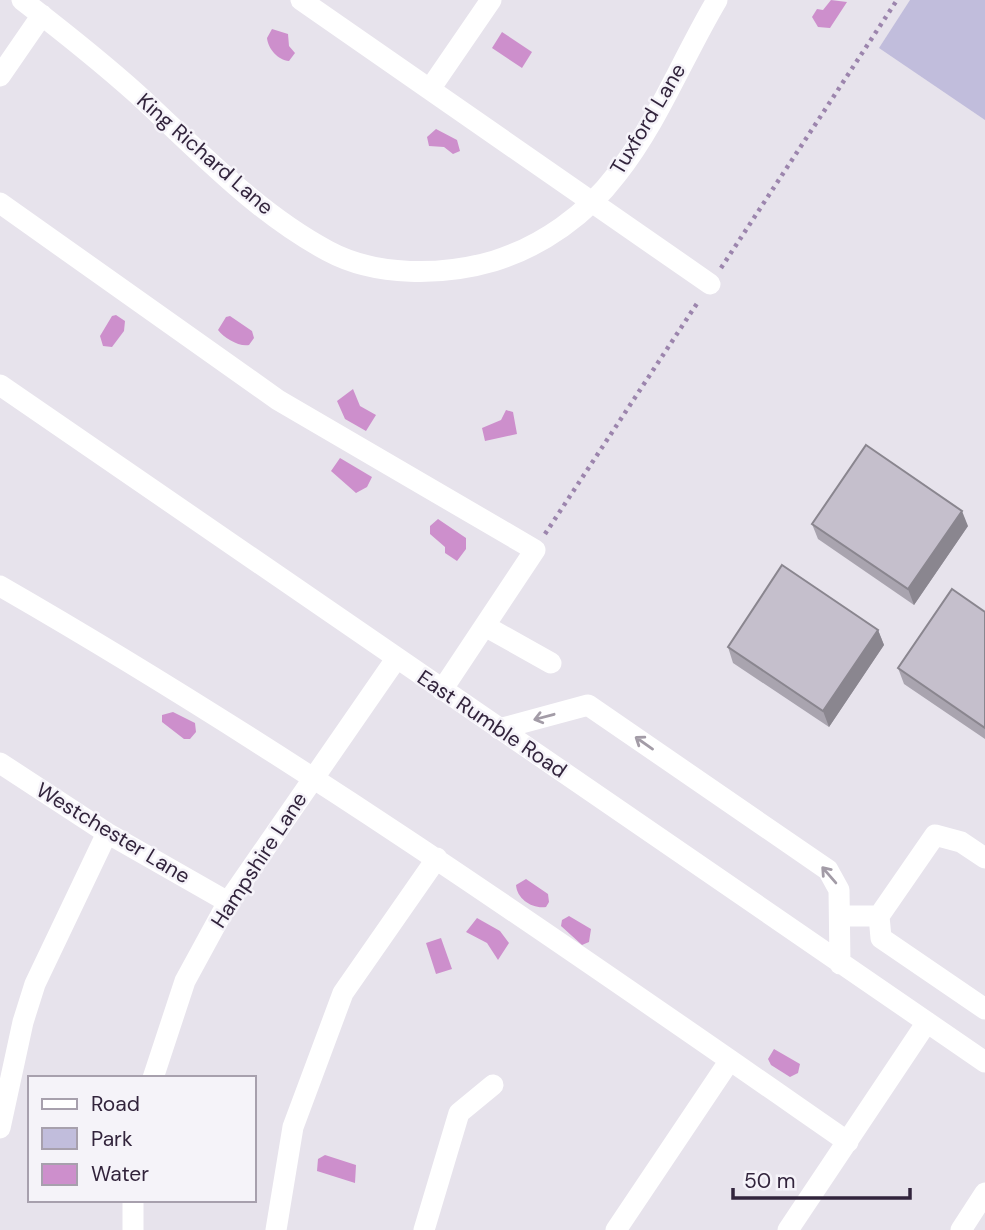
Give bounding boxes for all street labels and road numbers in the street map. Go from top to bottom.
street label: Tuxford Lane [604,58,692,180]
street label: King Richard Lane [131,87,279,221]
street label: East Rumble Road [412,664,572,784]
street label: Westchester Lane [31,776,195,890]
street label: Hampshire Lane [205,787,313,933]

